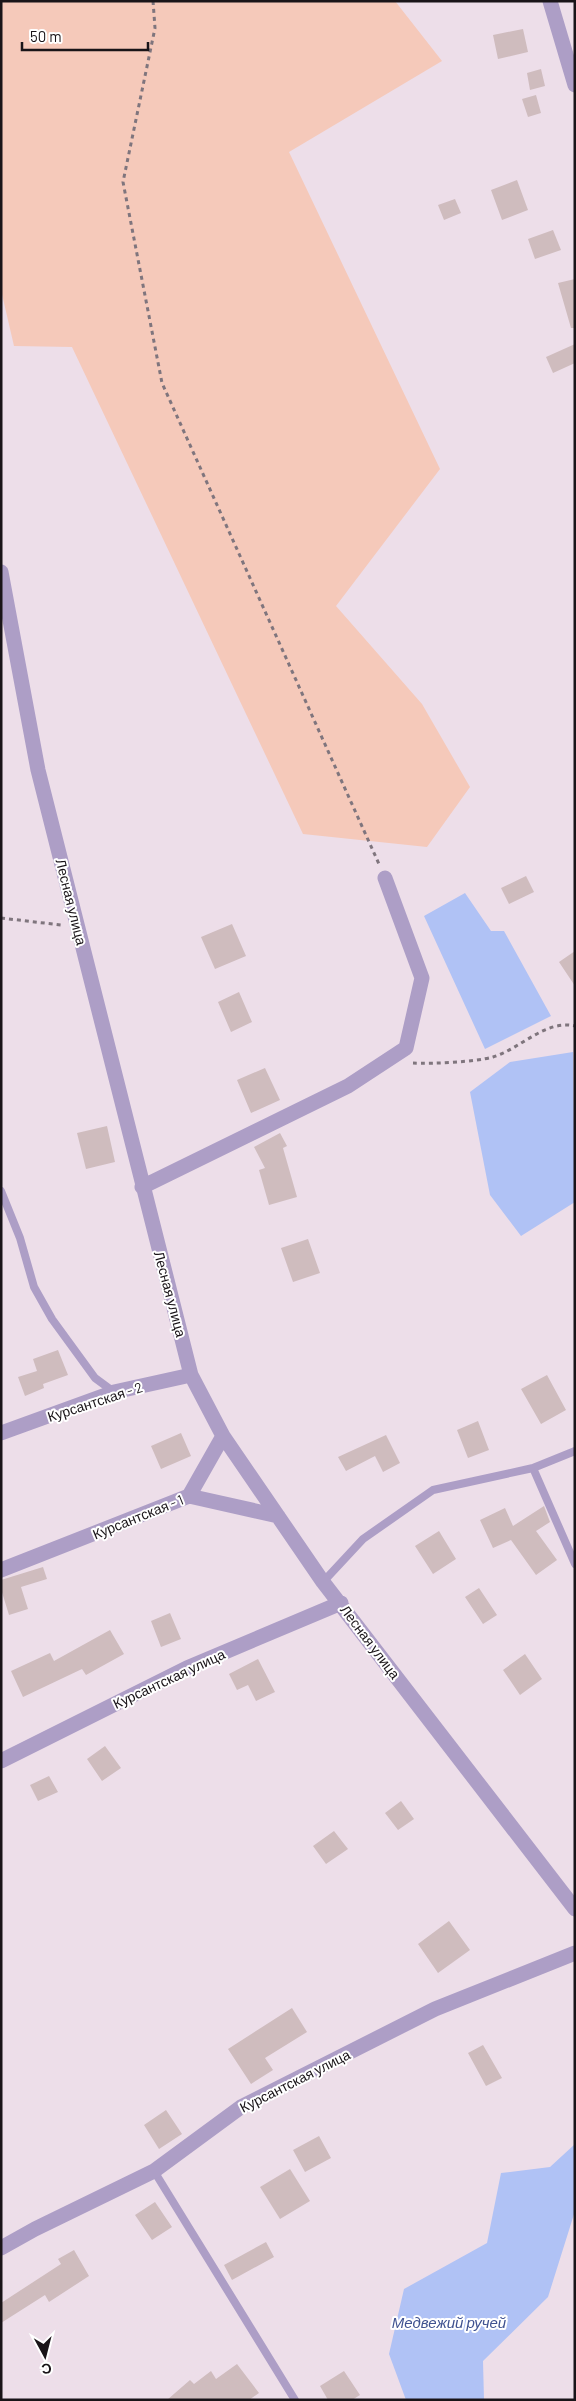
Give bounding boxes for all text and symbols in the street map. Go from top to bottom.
scale bar [22,20,149,52]
text: 50 m [30,27,62,45]
street label: Лесная улица [53,857,90,947]
street label: Лесная улица [151,1249,190,1339]
street label: Курсантская - 2 [45,1378,145,1425]
street label: Курсантская - 1 [90,1491,186,1542]
street label: Лесная улица [337,1601,404,1682]
street label: Курсантская улица [110,1645,228,1712]
street label: Курсантская улица [237,2045,353,2116]
water label: Медвежий ручей [392,2313,507,2331]
north arrow [20,2331,70,2381]
text: С [41,2360,53,2378]

